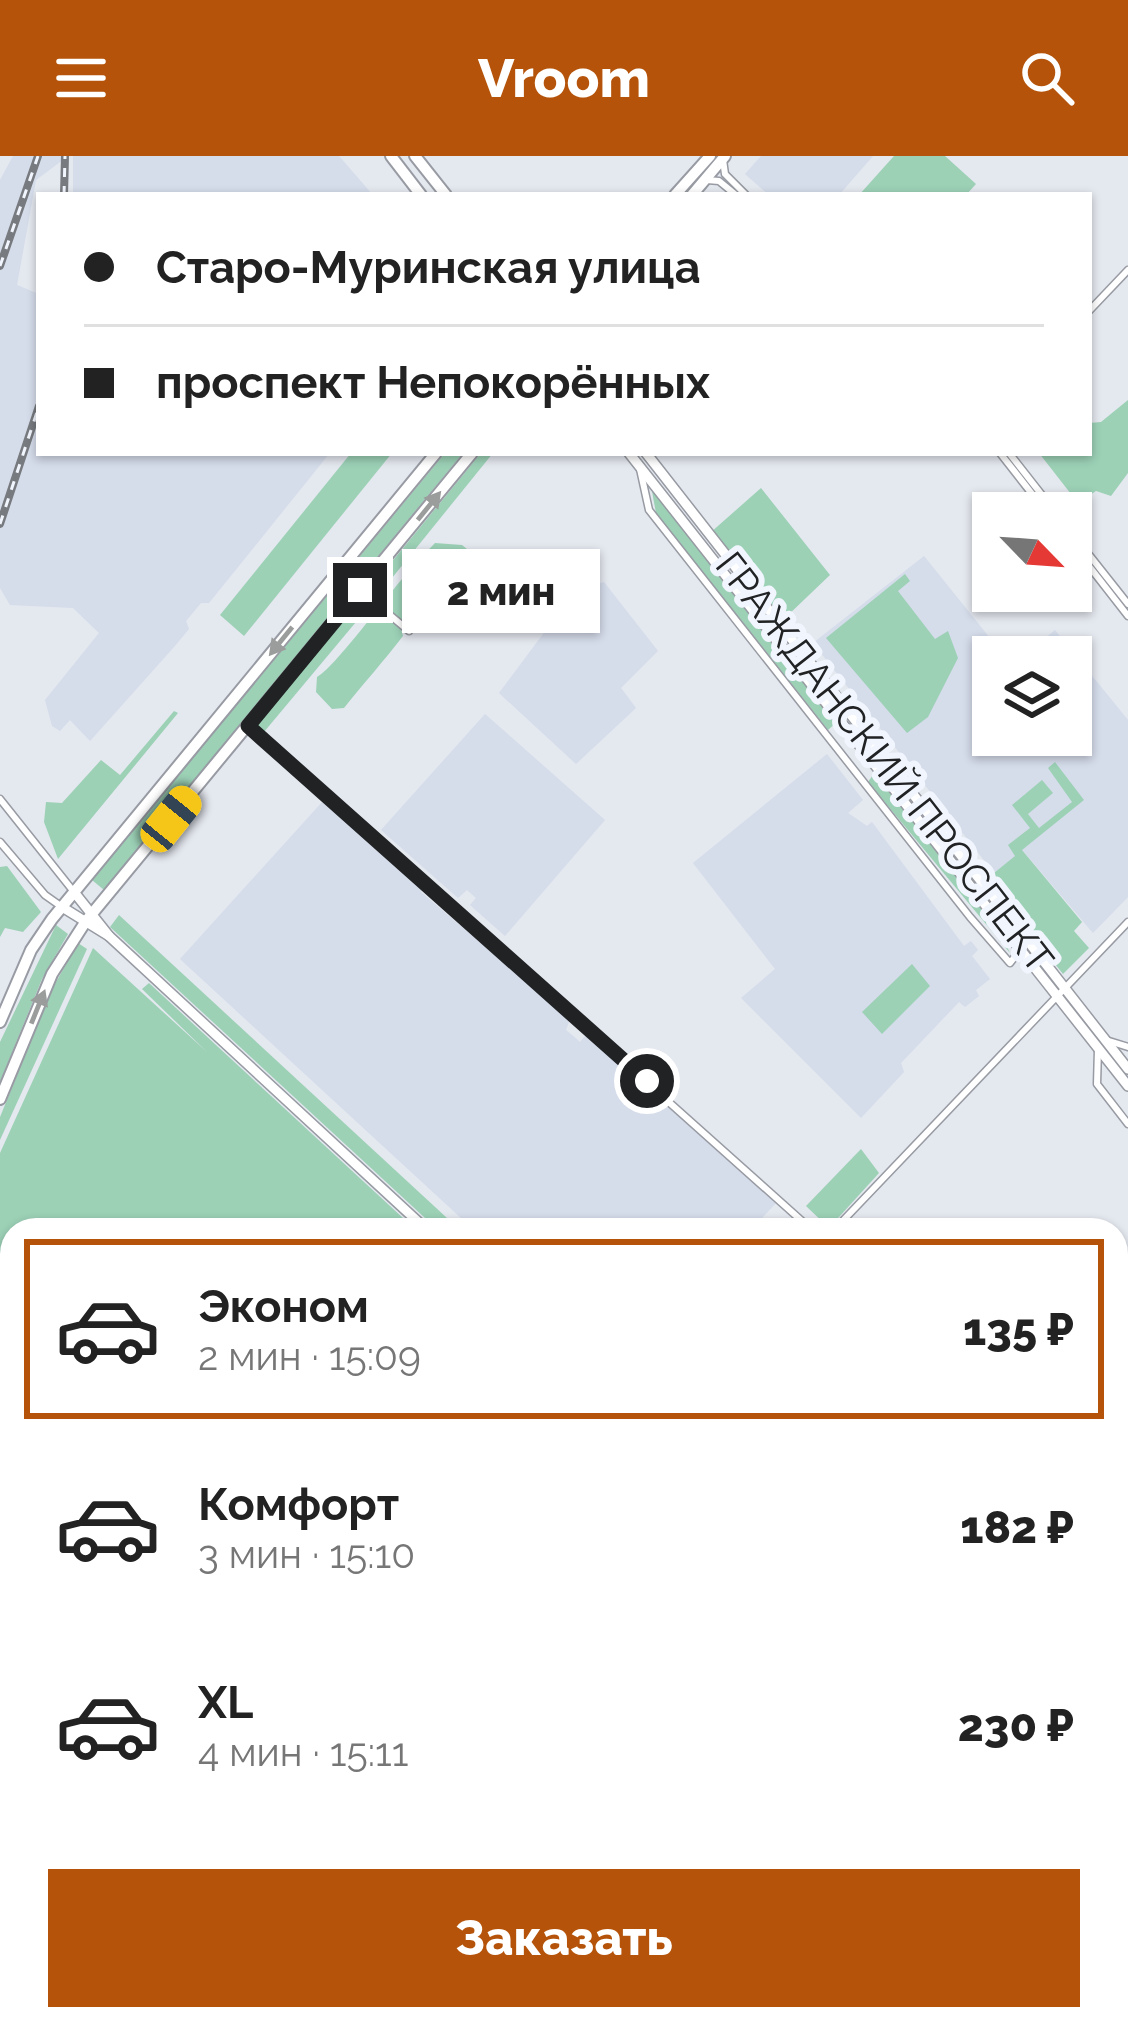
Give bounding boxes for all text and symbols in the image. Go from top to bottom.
icon: menu [48,45,114,111]
icon: search [1014,45,1080,111]
text: Vroom [478,46,650,110]
text: Старо-Муринская улица [156,241,701,294]
text: проспект Непокорённых [156,356,710,409]
one-way arrow [416,490,441,521]
north arrow [972,492,1092,612]
map controls [972,492,1092,756]
street label: ГРАЖДАНСКИЙ ПРОСПЕКТ [707,543,1063,981]
callout: 2 мин [402,548,600,632]
route end [333,563,387,617]
text: 2 мин [447,568,555,614]
one-way arrow [269,625,295,656]
button: layers [972,636,1092,756]
car [134,780,208,858]
one-way arrow [29,989,48,1025]
route start [620,1054,674,1108]
icon: car [54,1275,162,1383]
text: Эконом [198,1280,369,1333]
text: 135 ₽ [963,1303,1074,1356]
text: 2 мин · 15:09 [198,1333,421,1379]
icon: car [54,1473,162,1581]
text: Комфорт [198,1478,399,1531]
text: 182 ₽ [960,1501,1074,1554]
text: 3 мин · 15:10 [198,1531,415,1577]
icon: car [54,1671,162,1779]
text: XL [198,1676,253,1729]
text: 230 ₽ [958,1699,1074,1752]
text: 4 мин · 15:11 [198,1729,408,1775]
button: Заказать [48,1869,1080,2007]

